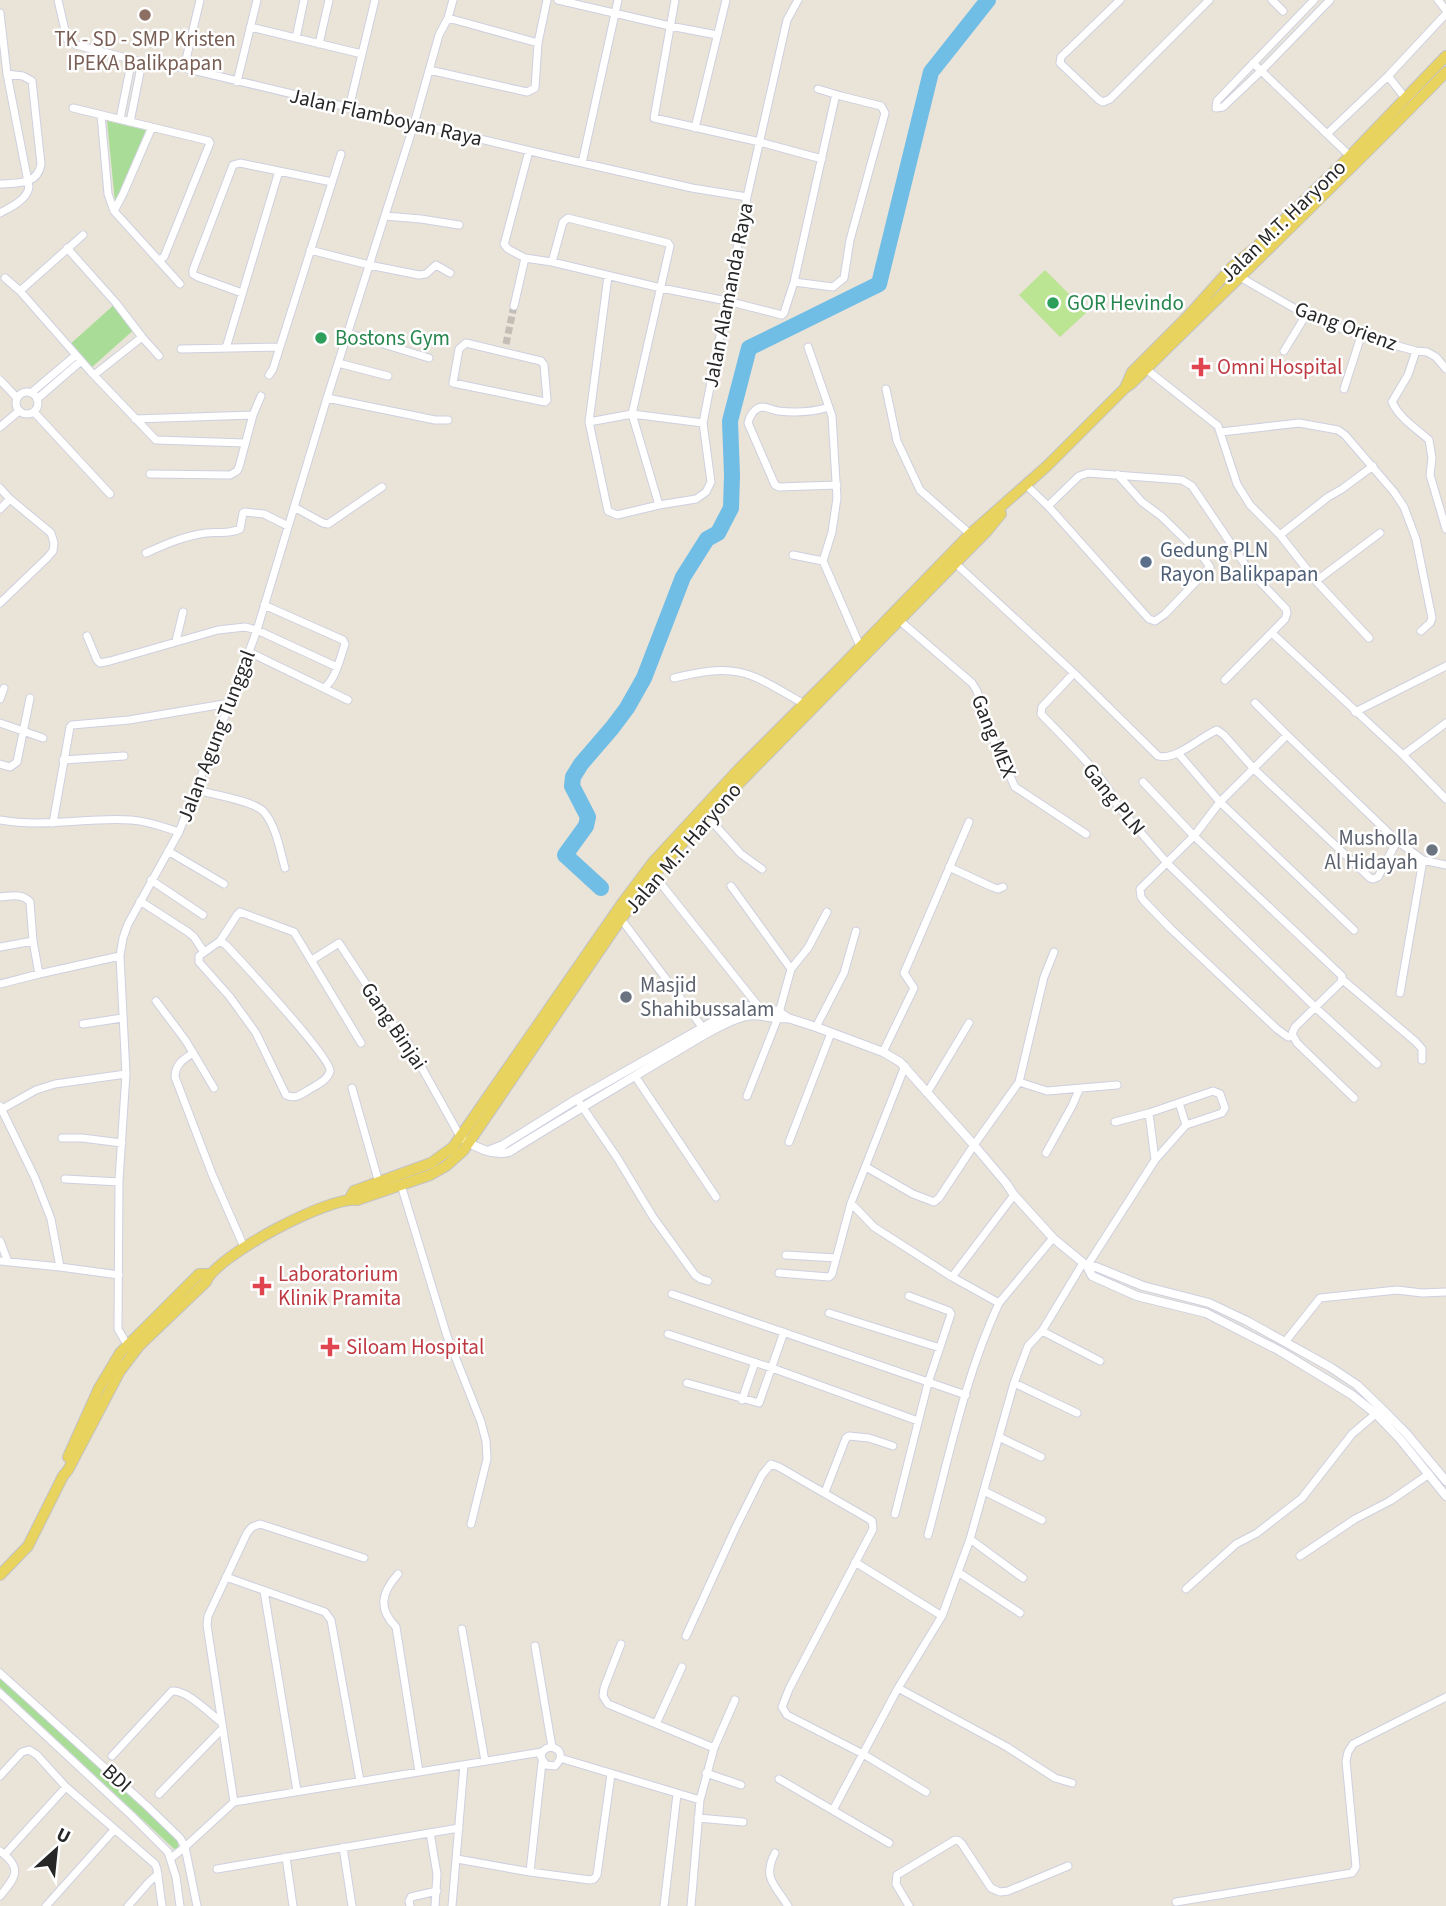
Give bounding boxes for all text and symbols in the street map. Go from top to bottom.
marker: TK - SD - SMP Kristen IPEKA Balikpapan [137,7,153,23]
place label: TK - SD - SMP Kristen IPEKA Balikpapan [54,24,236,78]
street label: Jalan Flamboyan Raya [287,80,485,154]
street label: Jalan M.T. Haryono [1213,153,1353,289]
street label: Jalan Alamanda Raya [695,200,761,390]
place label: GOR Hevindo [1067,288,1184,318]
street label: Gang Orienz [1291,294,1401,358]
marker: GOR Hevindo [1045,295,1061,311]
place label: Bostons Gym [335,323,450,353]
marker: Bostons Gym [313,330,329,346]
place label: Omni Hospital [1217,352,1342,382]
marker: Omni Hospital [1191,357,1211,377]
place label: Gedung PLN Rayon Balikpapan [1160,535,1319,589]
marker: Gedung PLN Rayon Balikpapan [1138,554,1154,570]
street label: Jalan Agung Tunggal [169,646,263,826]
street label: Gang MEX [964,690,1024,782]
street label: Gang PLN [1075,756,1153,842]
street label: Jalan M.T. Haryono [617,776,749,920]
place label: Musholla Al Hidayah [1325,823,1418,877]
marker: Musholla Al Hidayah [1424,842,1440,858]
place label: Masjid Shahibussalam [640,970,774,1024]
street label: Gang Binjai [354,976,434,1076]
marker: Masjid Shahibussalam [618,989,634,1005]
place label: Laboratorium Klinik Pramita [278,1259,401,1313]
marker: Laboratorium Klinik Pramita [252,1276,272,1296]
place label: Siloam Hospital [346,1332,484,1362]
marker: Siloam Hospital [320,1337,340,1357]
street label: BDI [96,1757,138,1799]
north arrow [21,1815,91,1885]
text: U [51,1821,75,1851]

